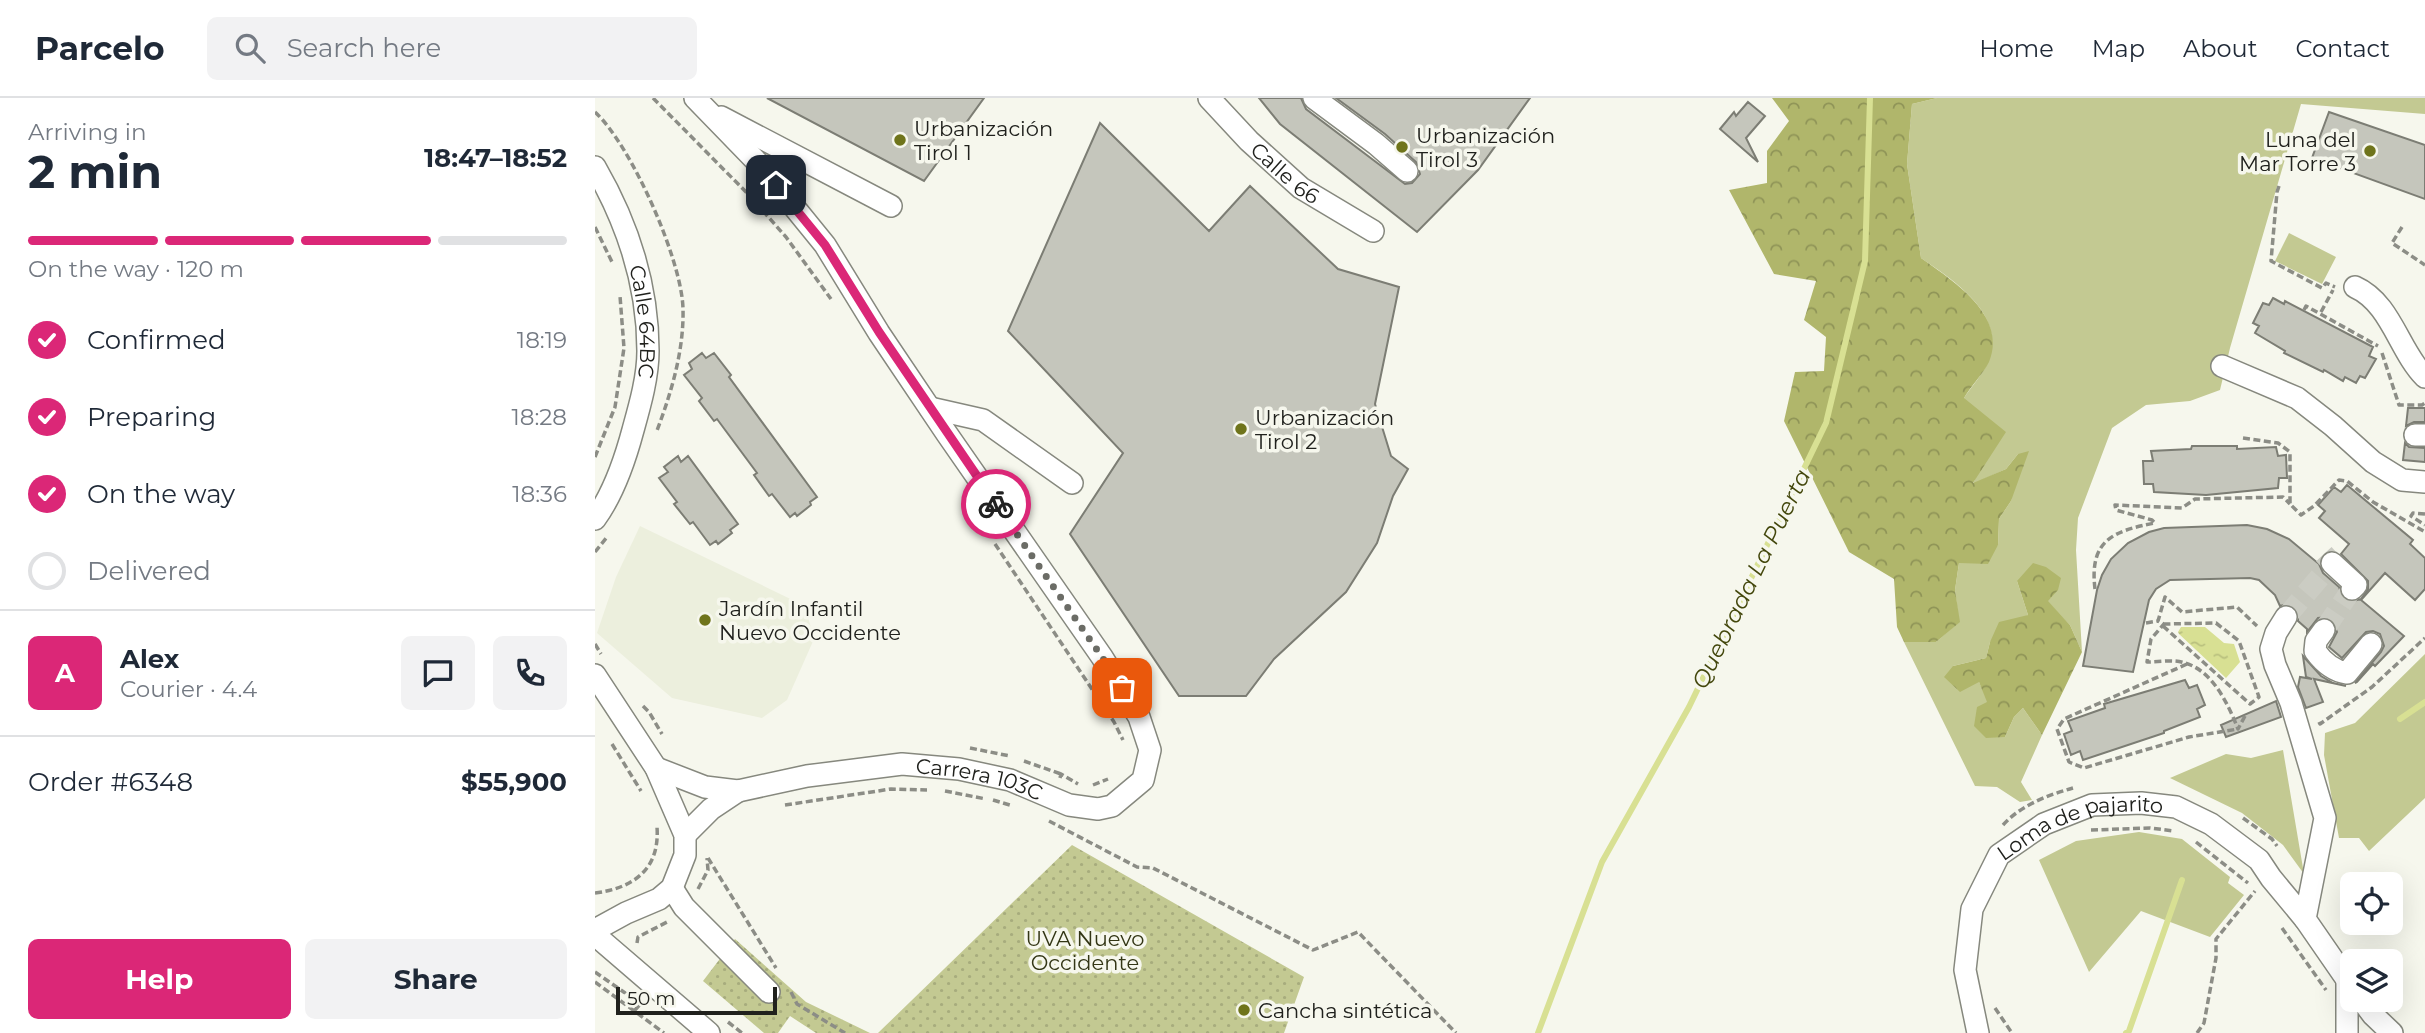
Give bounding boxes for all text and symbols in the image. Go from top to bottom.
search box [207,17,697,80]
text: Parcelo [35,28,165,68]
icon: search [231,29,269,67]
text: Search here [287,32,441,64]
text: Home [1979,34,2054,63]
text: Map [2092,34,2145,63]
text: About [2183,34,2257,63]
text: Contact [2295,34,2390,63]
place label: Urbanización Tirol 1 [914,116,1053,165]
text: Arriving in [28,118,147,146]
place label: Urbanización Tirol 3 [1416,123,1555,172]
place label: Luna del Mar Torre 3 [2239,127,2356,176]
marker: Urbanización Tirol 1 [892,132,908,148]
street label: Calle 66 [1246,137,1324,209]
marker: Urbanización Tirol 3 [1394,139,1410,155]
text: 18:47–18:52 [424,142,567,174]
text: 2 min [28,143,162,200]
marker: Luna del Mar Torre 3 [2362,143,2378,159]
pin [746,155,806,215]
icon: home [757,166,795,204]
text: On the way · 120 m [28,255,244,283]
street label: Calle 64BC [625,262,661,380]
icon: check [28,321,66,359]
text: Confirmed [87,324,226,356]
text: 18:19 [517,326,567,354]
icon: check [28,398,66,436]
text: Preparing [87,401,216,433]
text: 18:28 [511,403,567,431]
place label: Urbanización Tirol 2 [1255,405,1394,454]
marker: Urbanización Tirol 2 [1233,421,1249,437]
water label: Quebrada La Puerta [1686,465,1816,693]
courier [961,469,1031,539]
icon: check [28,475,66,513]
text: On the way [87,478,235,510]
text: 18:36 [512,480,567,508]
icon: bike [977,485,1015,523]
text: Delivered [87,555,211,587]
place label: Jardín Infantil Nuevo Occidente [718,596,901,645]
marker: Jardín Infantil Nuevo Occidente [697,612,713,628]
button: chat [401,636,475,710]
button: phone [493,636,567,710]
text: Alex [120,643,179,675]
text: A [55,657,75,689]
pin [1092,658,1152,718]
icon: bag [1103,669,1141,707]
text: Courier · 4.4 [120,675,257,703]
street label: Carrera 103C [915,753,1047,805]
text: Order #6348 [28,766,193,798]
text: $55,900 [461,766,567,798]
street label: Loma de pajarito [1992,790,2165,865]
map controls [2340,872,2403,1012]
button: locate [2340,872,2403,935]
park label: UVA Nuevo Occidente [1026,926,1144,975]
button: Help [28,939,291,1019]
button: Share [305,939,567,1019]
button: layers [2340,949,2403,1012]
scale bar [616,984,777,1016]
text: 50 m [627,987,675,1010]
place label: Cancha sintética [1258,998,1432,1023]
marker: Cancha sintética [1236,1002,1252,1018]

